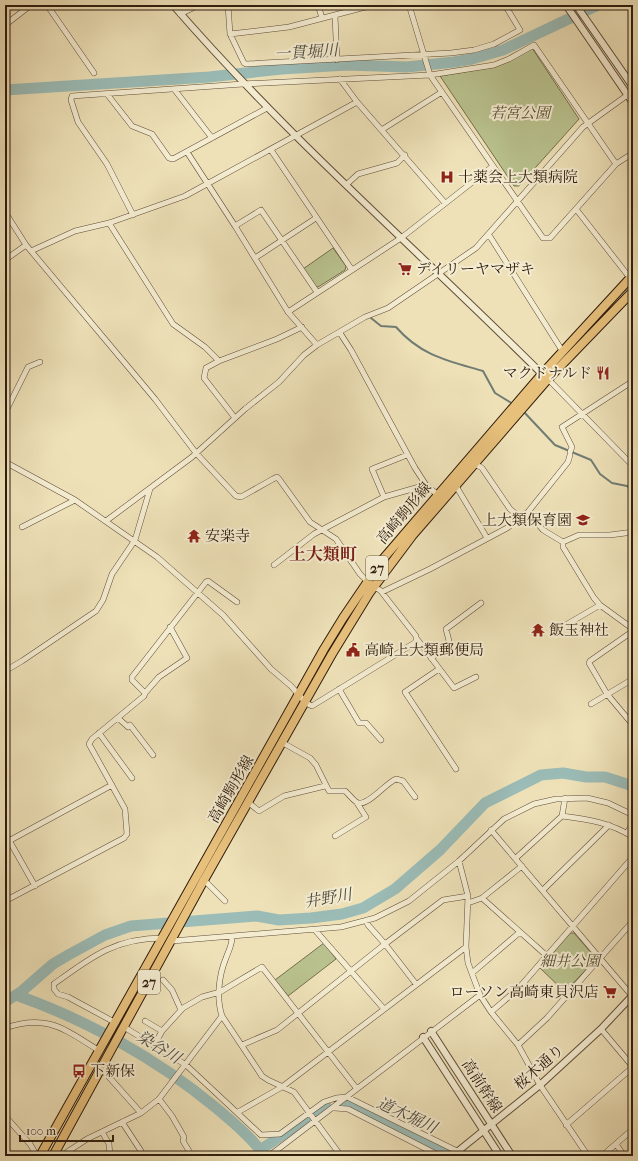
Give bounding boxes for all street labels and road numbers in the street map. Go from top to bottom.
street label: 高崎駒形線 [373,478,435,548]
road number: 27 [366,556,388,580]
street label: 高崎駒形線 [204,752,258,826]
road number: 27 [138,970,160,994]
street label: 桜木通り [510,1041,568,1093]
street label: 高前幹線 [458,1056,506,1116]

